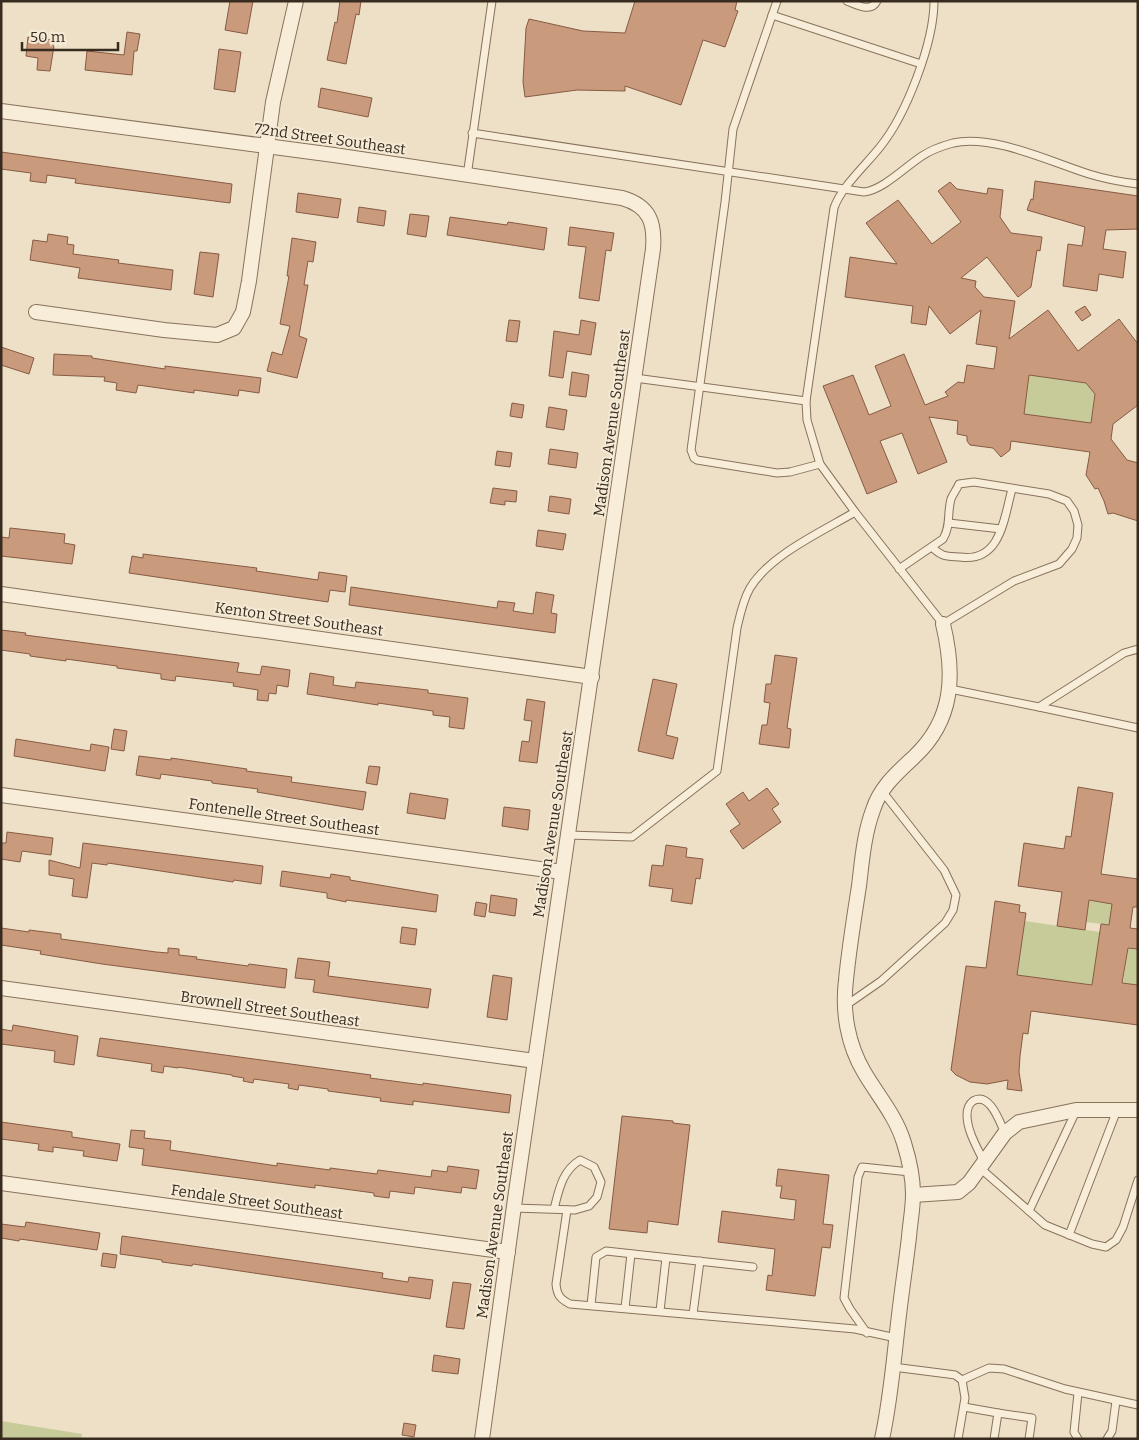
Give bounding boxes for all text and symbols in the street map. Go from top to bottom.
scale bar [22,20,119,52]
text: 50 m [30,28,66,46]
street label: 72nd Street Southeast [253,119,407,159]
street label: Madison Avenue Southeast [590,328,634,518]
street label: Kenton Street Southeast [214,598,385,640]
street label: Madison Avenue Southeast [529,729,577,919]
street label: Fontenelle Street Southeast [187,795,381,839]
street label: Brownell Street Southeast [179,987,361,1031]
street label: Madison Avenue Southeast [473,1130,517,1320]
street label: Fendale Street Southeast [170,1181,345,1223]

